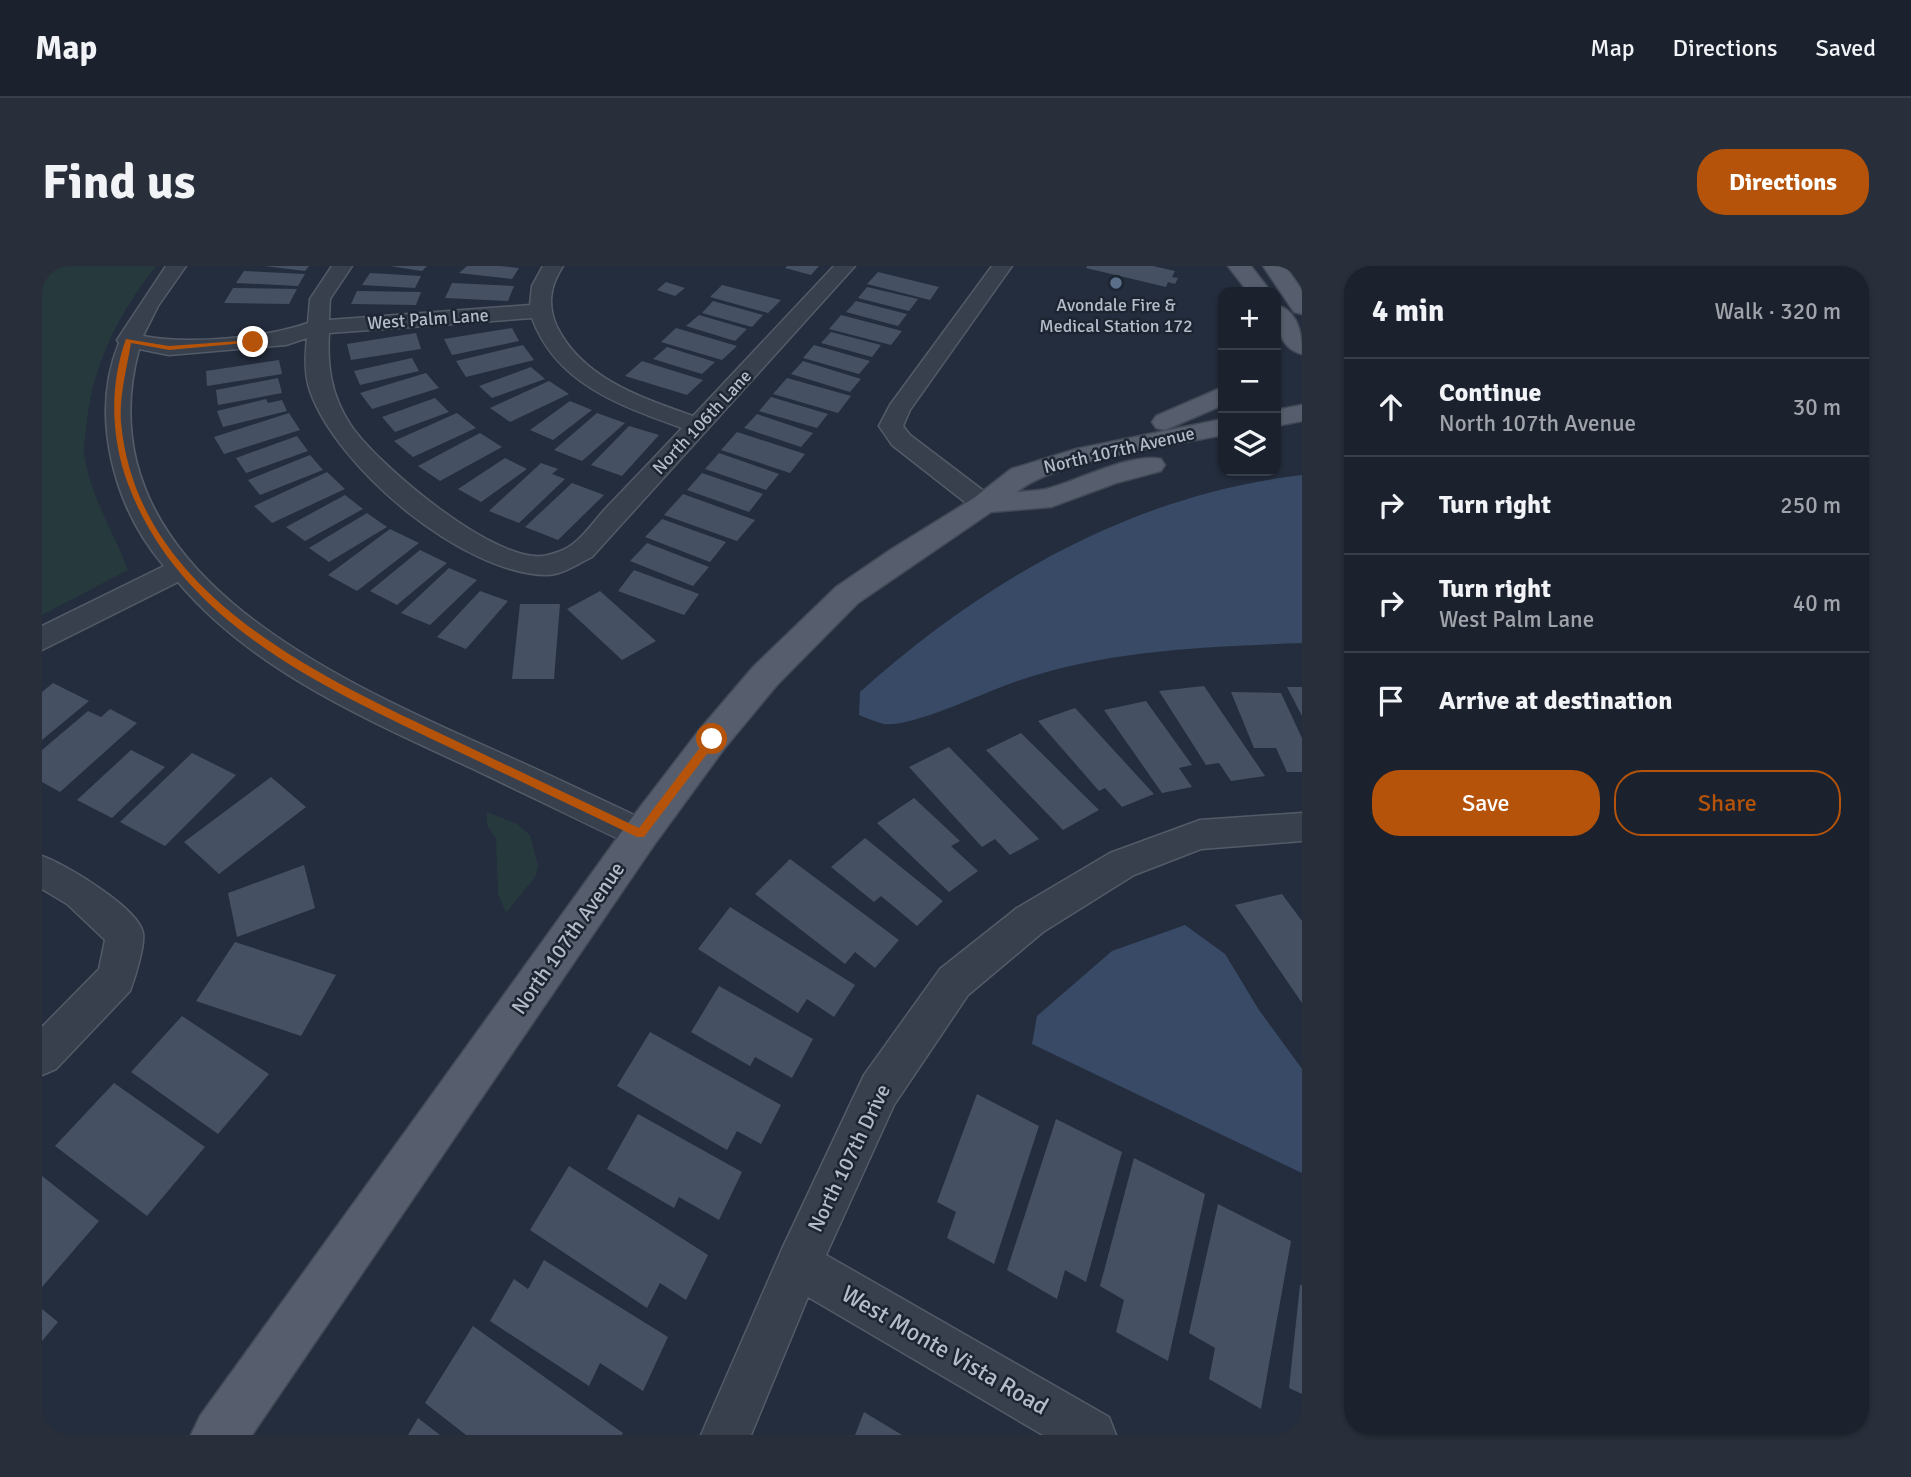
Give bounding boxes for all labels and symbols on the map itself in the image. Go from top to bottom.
marker: Avondale Fire & Medical Station 172 [1108,275,1124,291]
place label: Avondale Fire & Medical Station 172 [1039,294,1193,337]
street label: West Palm Lane [367,304,489,334]
route end [237,326,268,357]
street label: North 106th Lane [648,365,756,479]
street label: North 107th Avenue [1041,422,1197,478]
route start [696,723,727,754]
street label: North 107th Avenue [506,857,630,1019]
street label: North 107th Drive [802,1080,896,1236]
street label: West Monte Vista Road [836,1278,1054,1422]

